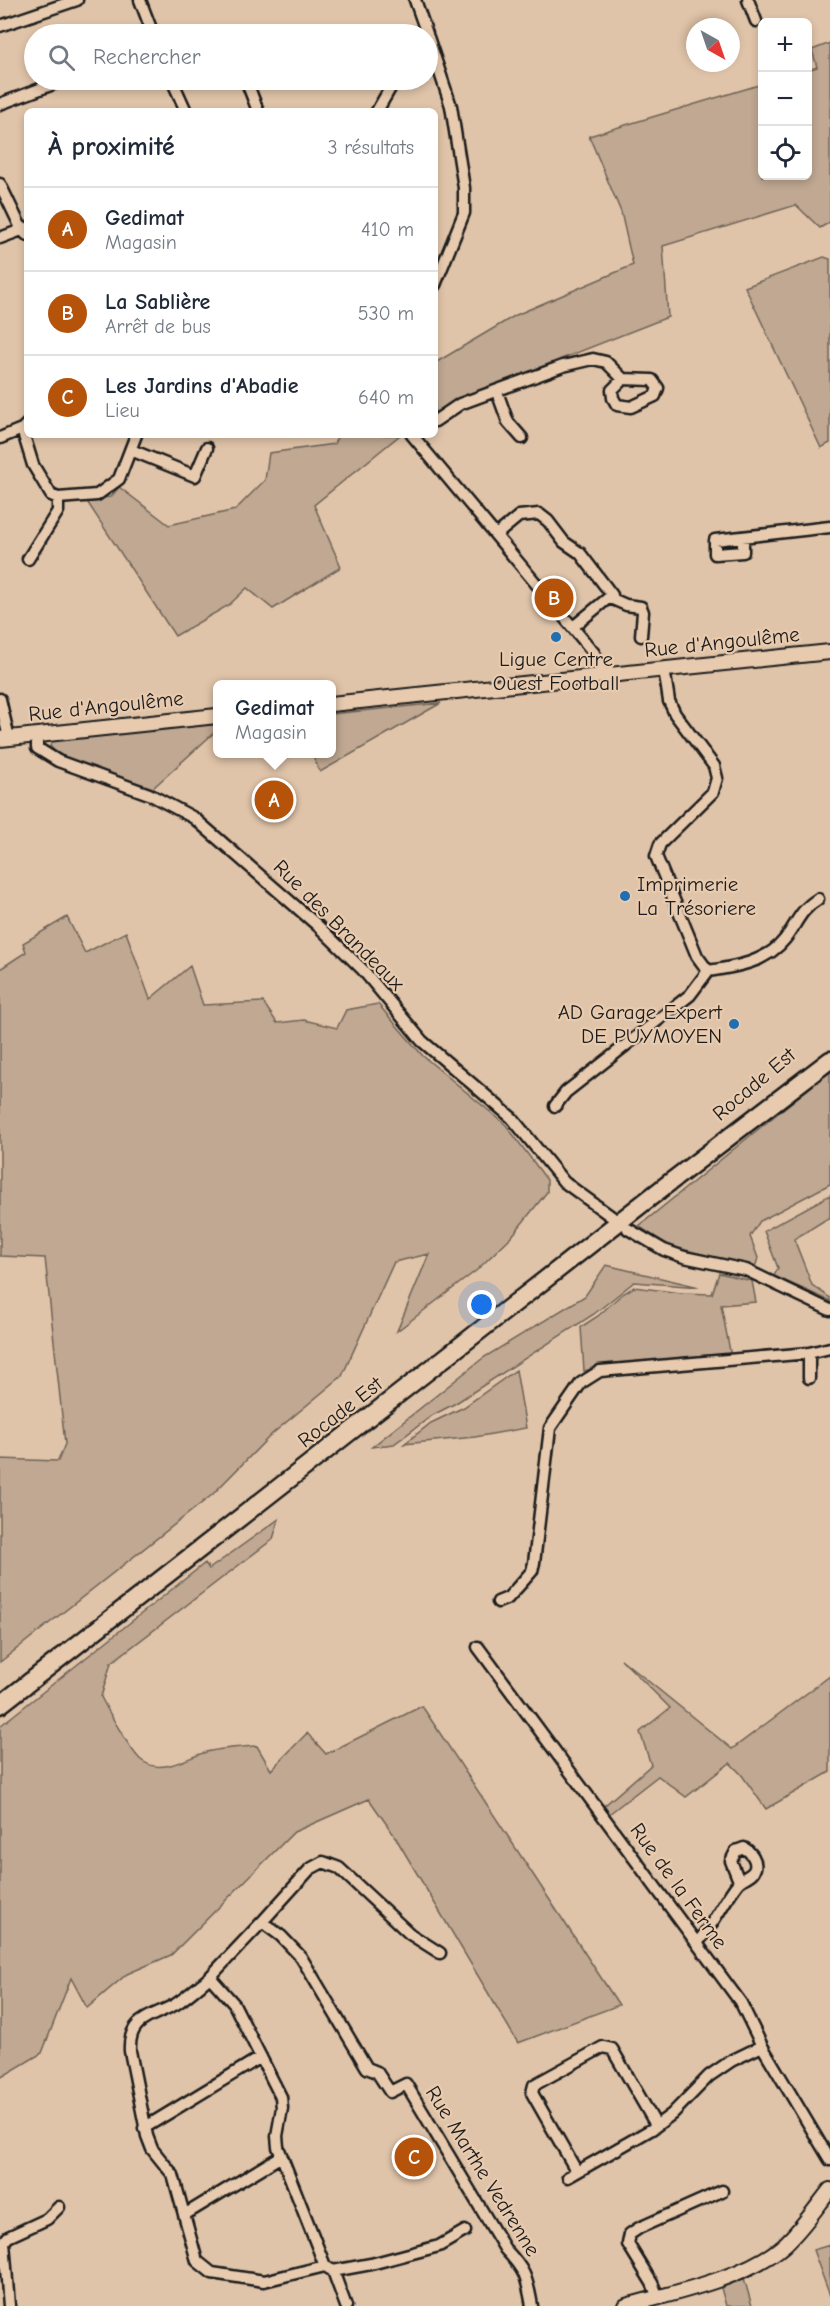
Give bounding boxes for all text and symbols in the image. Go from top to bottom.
north arrow [686,18,740,72]
map controls [758,18,812,180]
button: + [758,18,812,72]
search box [24,24,438,90]
icon: search [45,41,78,74]
text: Rechercher [93,44,201,70]
button: − [758,72,812,126]
button: locate [758,126,812,180]
text: À proximité [48,132,175,162]
text: 3 résultats [327,136,414,159]
text: Gedimat [105,205,184,231]
text: A [62,218,73,241]
text: 410 m [361,218,414,241]
text: Magasin [105,231,177,254]
text: La Sablière [105,289,210,315]
text: B [61,302,74,325]
text: 530 m [358,302,414,325]
text: Arrêt de bus [105,315,211,338]
text: Les Jardins d'Abadie [105,373,299,399]
text: C [61,386,74,409]
text: 640 m [358,386,414,409]
text: Lieu [105,399,140,422]
pin: B [534,576,574,620]
street label: Rue d'Angoulême [643,622,801,662]
marker: Ligue Centre Ouest Football [549,630,563,644]
place label: Ligue Centre Ouest Football [493,647,619,695]
popup [213,680,336,758]
street label: Rue d'Angoulême [27,686,185,726]
text: Gedimat [235,695,314,721]
text: Magasin [235,721,307,744]
pin: A [254,778,294,822]
street label: Rue des Brandeaux [269,855,409,995]
place label: Imprimerie La Trésoriere [637,872,756,920]
marker: Imprimerie La Trésoriere [618,889,632,903]
place label: AD Garage Expert DE PUYMOYEN [558,1000,723,1048]
marker: AD Garage Expert DE PUYMOYEN [727,1017,741,1031]
street label: Rocade Est [708,1042,801,1125]
your location [467,1290,496,1319]
street label: Rocade Est [293,1371,388,1452]
street label: Rue de la Ferme [625,1818,733,1954]
street label: Rue Marthe Vedrenne [421,2081,545,2261]
pin: C [394,2134,434,2180]

